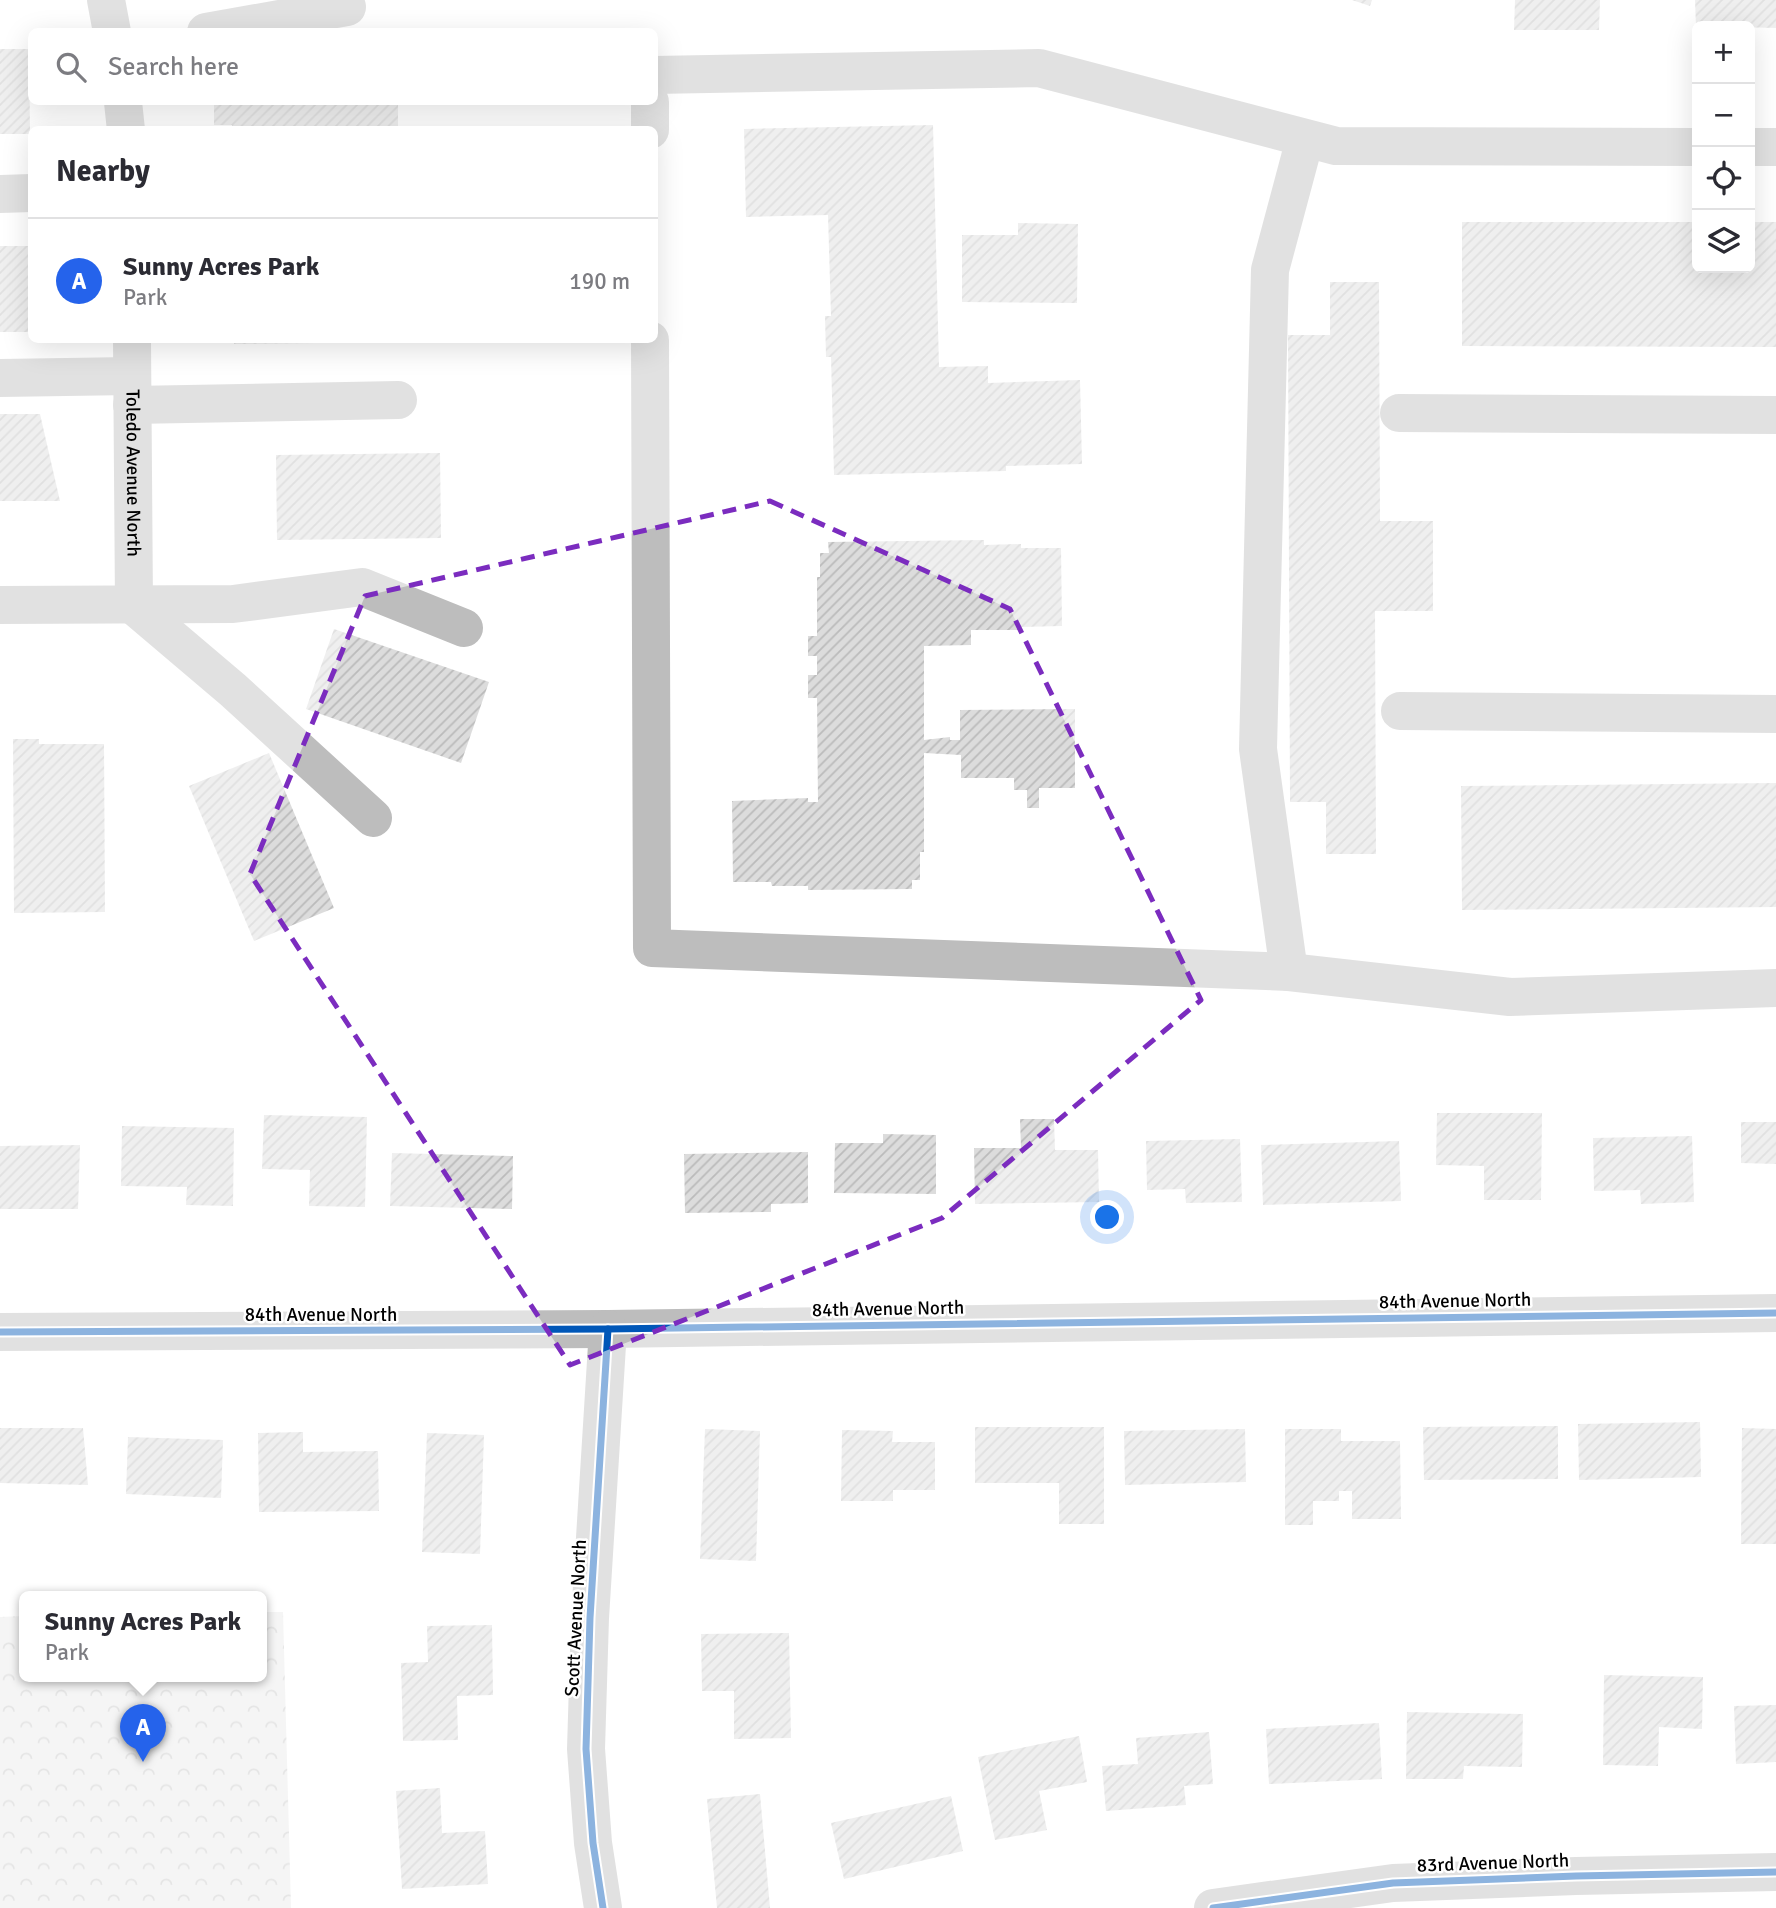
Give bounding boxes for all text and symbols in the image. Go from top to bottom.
map controls [1692,21,1755,273]
button: + [1692,21,1755,84]
search box [28,28,658,105]
icon: search [52,48,90,86]
text: Search here [108,51,239,83]
button: − [1692,84,1755,147]
button: locate [1692,147,1755,210]
text: Nearby [56,153,150,190]
button: layers [1692,210,1755,273]
text: Sunny Acres Park [123,251,319,283]
text: A [72,267,86,296]
text: 190 m [569,267,630,296]
text: Park [123,283,167,312]
street label: Toledo Avenue North [120,389,146,557]
your location [1090,1200,1124,1234]
street label: 84th Avenue North [1379,1288,1531,1314]
street label: 84th Avenue North [812,1296,964,1322]
street label: 84th Avenue North [245,1303,397,1327]
street label: Scott Avenue North [560,1539,592,1697]
popup [19,1591,267,1682]
text: Sunny Acres Park [45,1606,241,1638]
text: Park [45,1638,89,1667]
pin: A [120,1704,166,1762]
street label: 83rd Avenue North [1416,1848,1570,1878]

